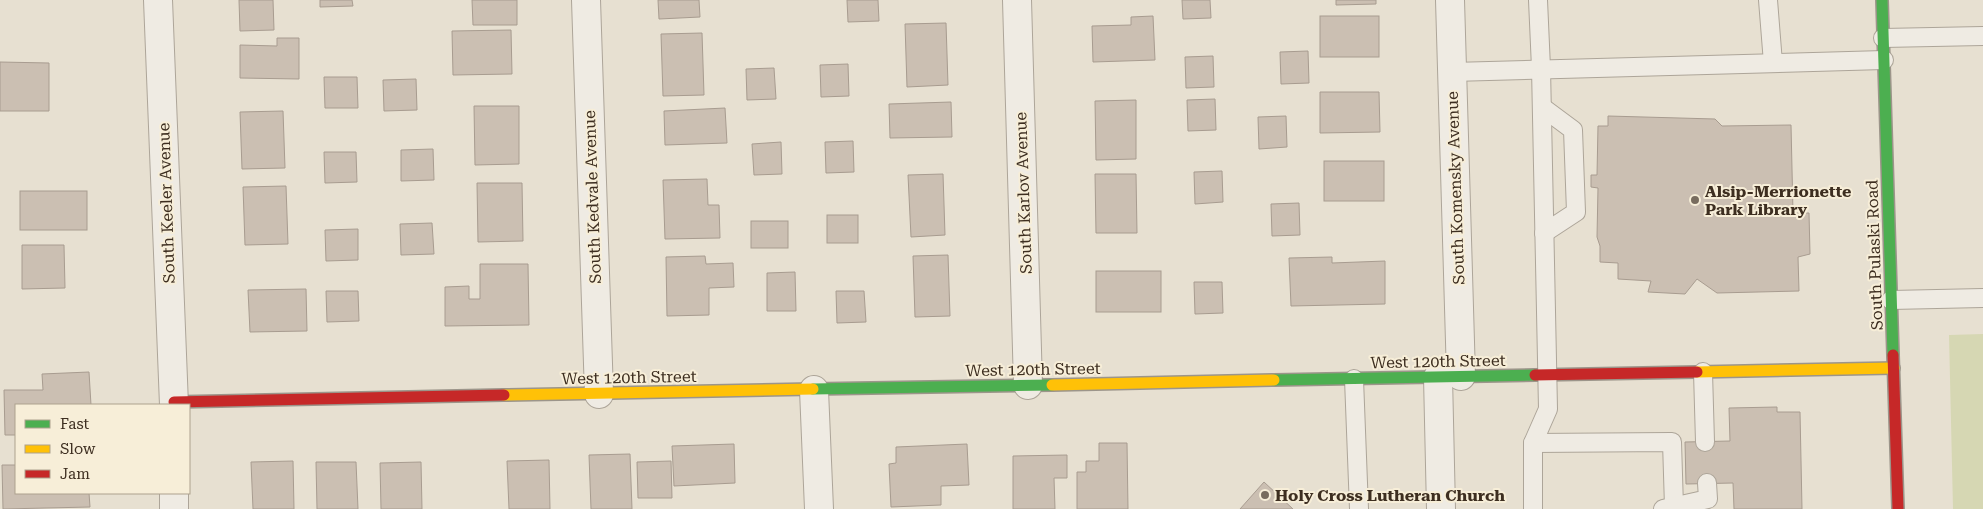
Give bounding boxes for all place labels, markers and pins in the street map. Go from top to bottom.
place label: Alsip-Merrionette Park Library [1705,182,1851,219]
marker: Alsip-Merrionette Park Library [1689,194,1701,206]
place label: Holy Cross Lutheran Church [1275,486,1505,505]
marker: Holy Cross Lutheran Church [1259,489,1271,501]

